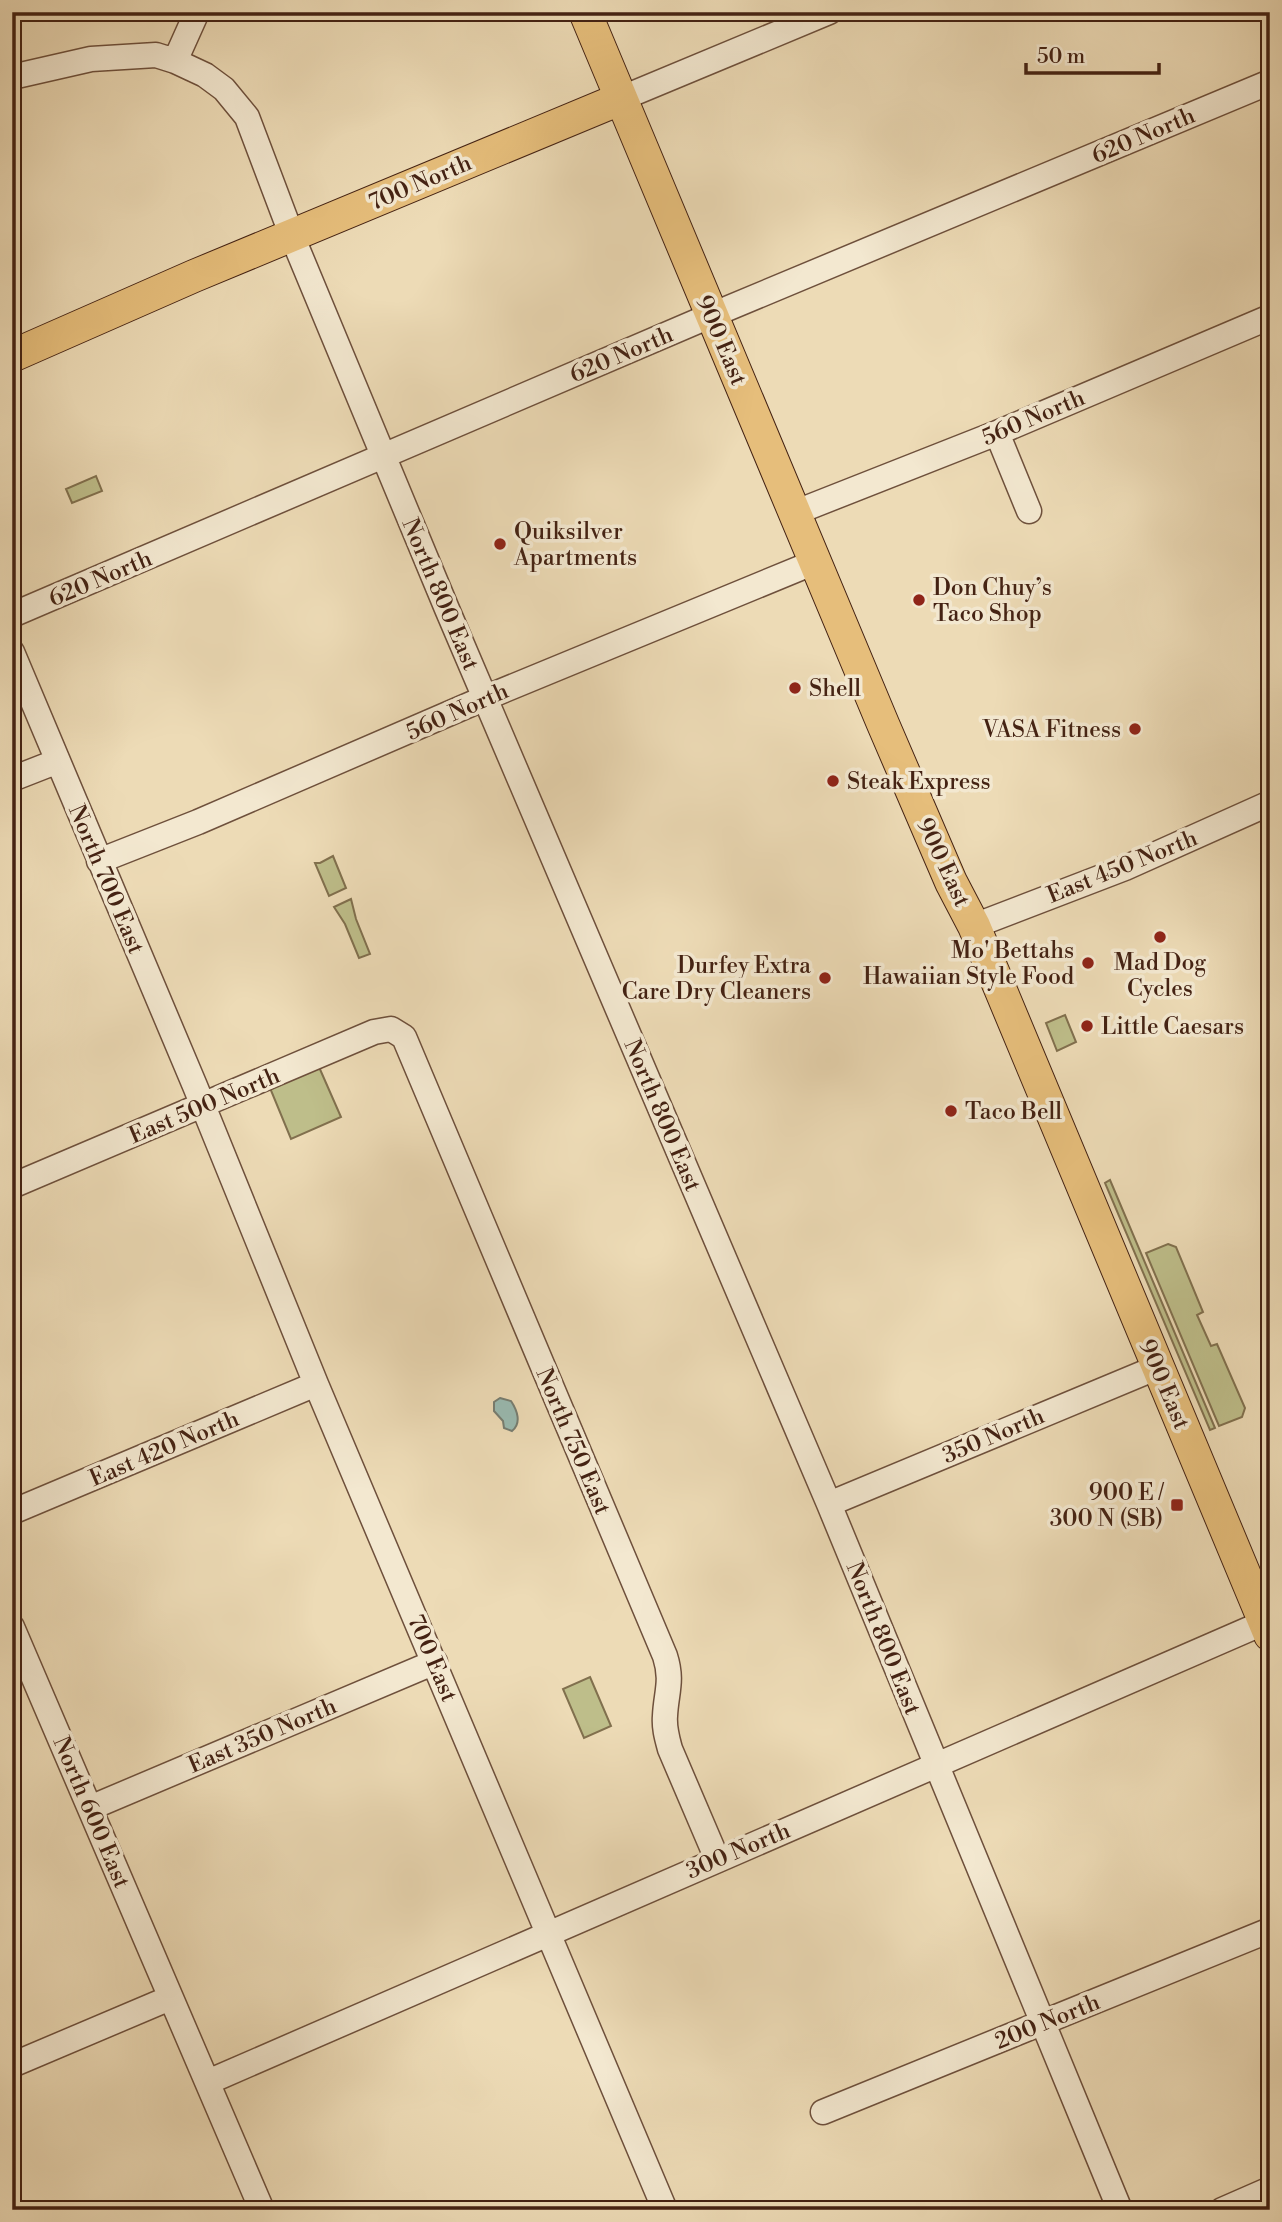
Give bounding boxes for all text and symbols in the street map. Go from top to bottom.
scale bar [1026,32,1160,76]
text: 50 m [1037,44,1085,70]
street label: 620 North [1088,102,1200,170]
street label: 700 North [365,149,476,217]
street label: 900 East [690,291,753,390]
street label: 620 North [566,321,678,389]
street label: 560 North [978,384,1089,452]
street label: North 800 East [395,514,485,675]
place label: Quiksilver Apartments [513,518,637,572]
marker: Quiksilver Apartments [492,536,508,552]
street label: 620 North [45,545,157,613]
place label: Don Chuy’s Taco Shop [933,574,1052,628]
marker: Don Chuy’s Taco Shop [911,592,927,608]
place label: Shell [809,675,861,703]
street label: 560 North [402,677,513,747]
marker: Shell [787,680,803,696]
place label: VASA Fitness [981,716,1121,744]
marker: VASA Fitness [1127,721,1143,737]
place label: Steak Express [847,768,991,796]
marker: Steak Express [825,773,841,789]
street label: North 700 East [62,801,150,958]
street label: 900 East [910,813,976,911]
street label: East 450 North [1043,824,1202,910]
marker: Mad Dog Cycles [1152,929,1168,945]
place label: Mo' Bettahs Hawaiian Style Food [863,937,1074,991]
place label: Mad Dog Cycles [1114,949,1206,1003]
place label: Durfey Extra Care Dry Cleaners [622,952,811,1006]
marker: Mo' Bettahs Hawaiian Style Food [1080,955,1096,971]
marker: Durfey Extra Care Dry Cleaners [817,970,833,986]
place label: Little Caesars [1101,1013,1244,1041]
marker: Little Caesars [1079,1018,1095,1034]
street label: North 800 East [617,1035,707,1196]
street label: East 500 North [125,1061,284,1150]
place label: Taco Bell [965,1098,1062,1126]
marker: Taco Bell [943,1103,959,1119]
street label: 900 East [1133,1335,1196,1434]
street label: North 750 East [530,1364,617,1519]
street label: 350 North [938,1402,1049,1470]
street label: East 420 North [85,1405,244,1493]
place label: 900 E / 300 N (SB) [1050,1479,1165,1533]
marker: 900 E / 300 N (SB) [1169,1497,1185,1513]
street label: North 800 East [840,1558,926,1719]
street label: 700 East [401,1610,463,1706]
street label: East 350 North [184,1692,341,1780]
street label: North 600 East [46,1732,136,1893]
street label: 300 North [682,1816,795,1885]
street label: 200 North [991,1988,1104,2056]

